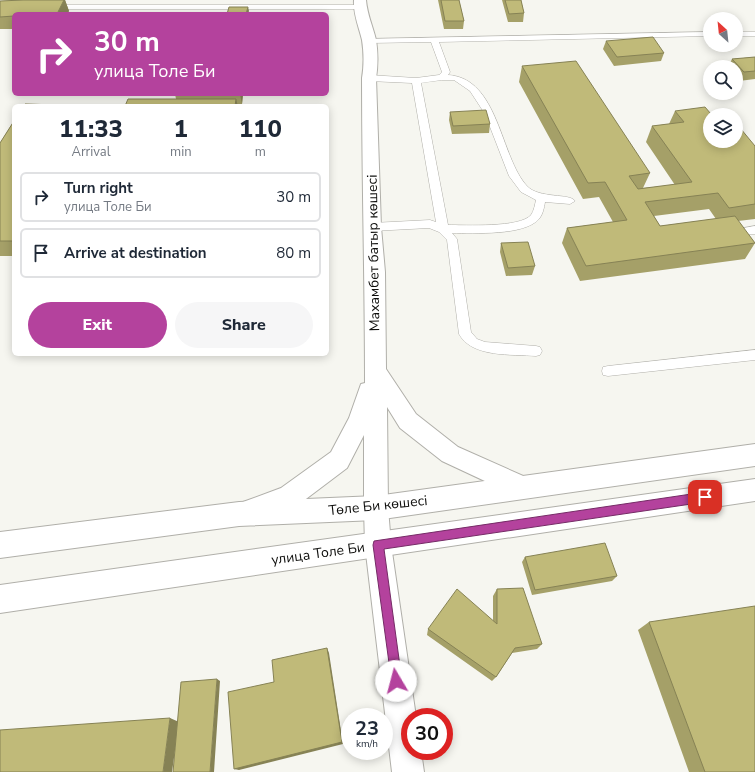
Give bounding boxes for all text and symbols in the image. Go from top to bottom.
north arrow [703,12,743,52]
map controls [703,12,743,148]
text: 30 m [94,23,160,61]
icon: right [28,28,80,80]
text: улица Толе Би [94,59,215,83]
button: search [703,60,743,100]
button: layers [703,108,743,148]
text: 11:33 [59,113,123,145]
text: 1 [174,113,188,145]
text: 110 [239,113,282,145]
text: Arrival [71,143,111,161]
text: min [170,143,192,161]
text: m [255,143,266,161]
street label: Махамбет батыр көшесі [363,174,384,332]
text: Turn right [64,178,133,198]
icon: right [30,186,52,208]
text: 30 m [276,187,311,207]
text: улица Толе Би [64,198,152,216]
icon: arrive [30,242,52,264]
text: Arrive at destination [64,243,207,263]
text: 80 m [276,243,311,263]
button: Exit [28,302,167,348]
button: Share [175,302,313,348]
pin [688,480,722,514]
icon: arrive [694,486,716,508]
street label: Төле Би көшесі [328,491,428,520]
street label: улица Толе Би [270,538,366,569]
position arrow [375,660,417,702]
speed limit sign: 30 [401,708,453,760]
text: 23 [355,715,379,742]
text: km/h [356,737,378,751]

